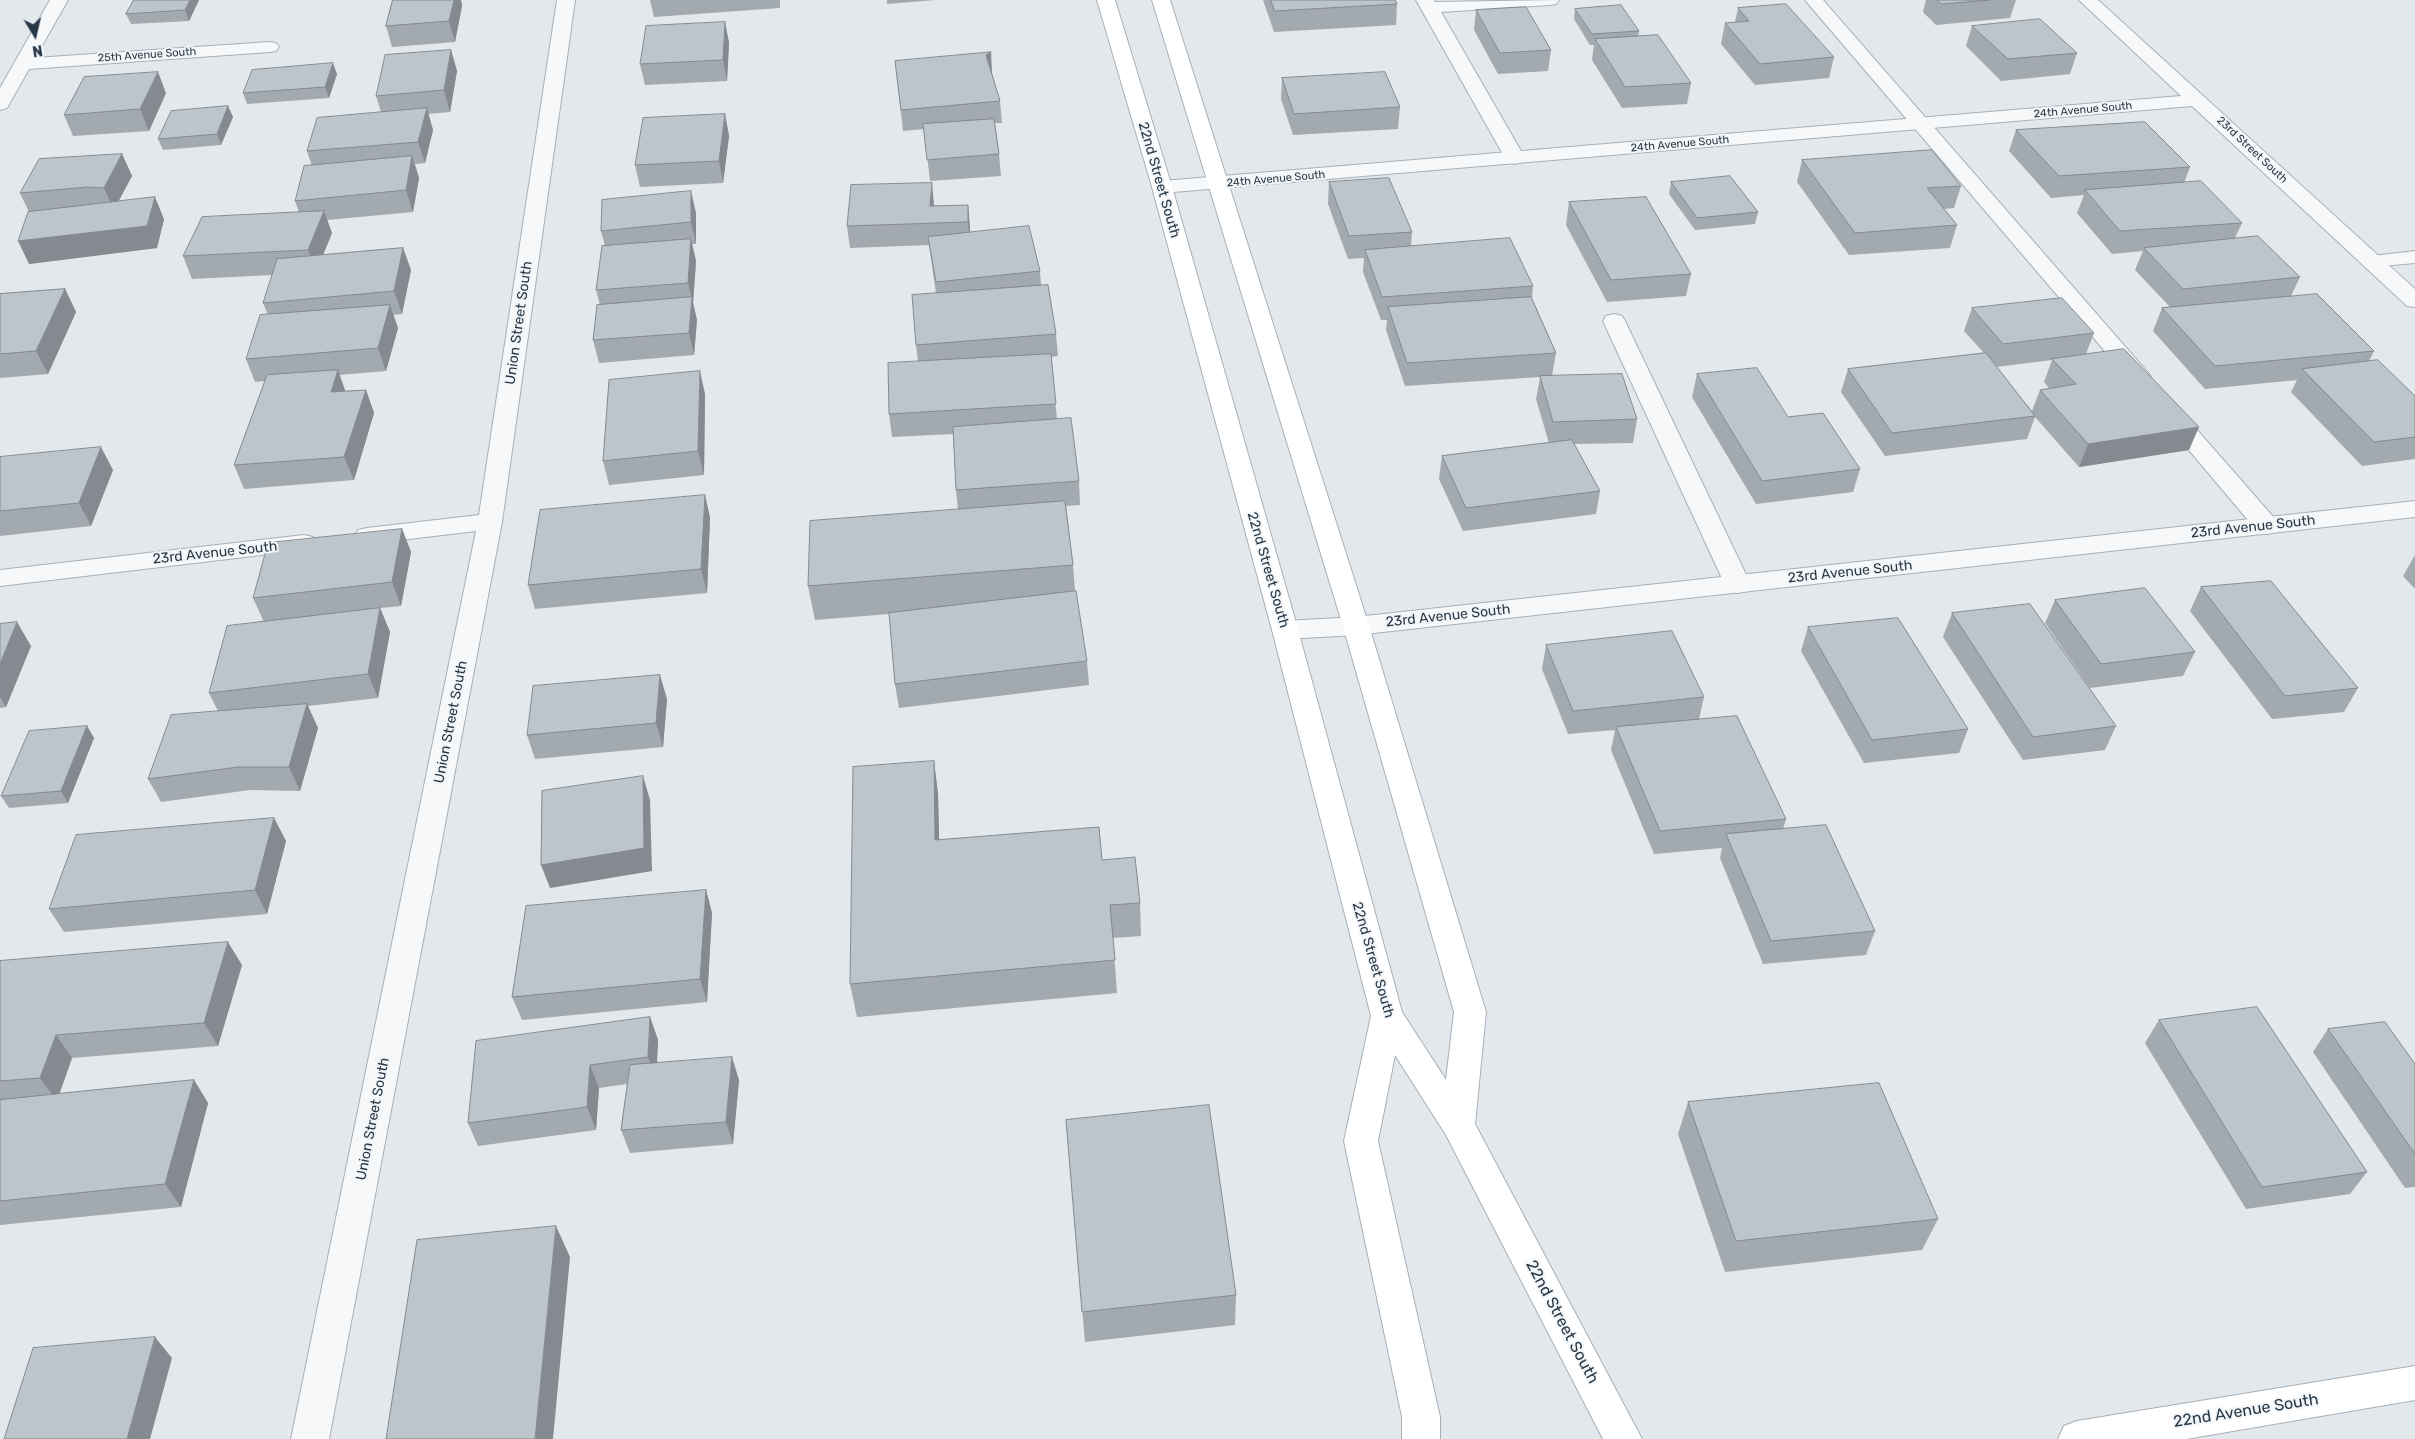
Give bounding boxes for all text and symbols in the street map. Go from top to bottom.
north arrow [10,10,60,60]
text: N [31,41,44,59]
street label: 25th Avenue South [97,45,197,65]
street label: 24th Avenue South [2033,99,2133,121]
street label: 23rd Street South [2214,114,2290,186]
street label: 22nd Street South [1134,120,1184,240]
street label: 24th Avenue South [1630,133,1730,155]
street label: 24th Avenue South [1226,168,1326,190]
street label: Union Street South [502,260,536,386]
street label: 22nd Street South [1243,510,1293,630]
street label: 23rd Avenue South [2190,512,2316,542]
street label: 23rd Avenue South [152,538,278,568]
street label: 23rd Avenue South [1787,557,1913,587]
street label: 23rd Avenue South [1385,601,1511,631]
street label: Union Street South [431,659,471,785]
street label: 22nd Street South [1348,900,1398,1020]
street label: Union Street South [353,1056,393,1182]
street label: 22nd Street South [1521,1257,1603,1387]
street label: 22nd Avenue South [2172,1390,2320,1432]

